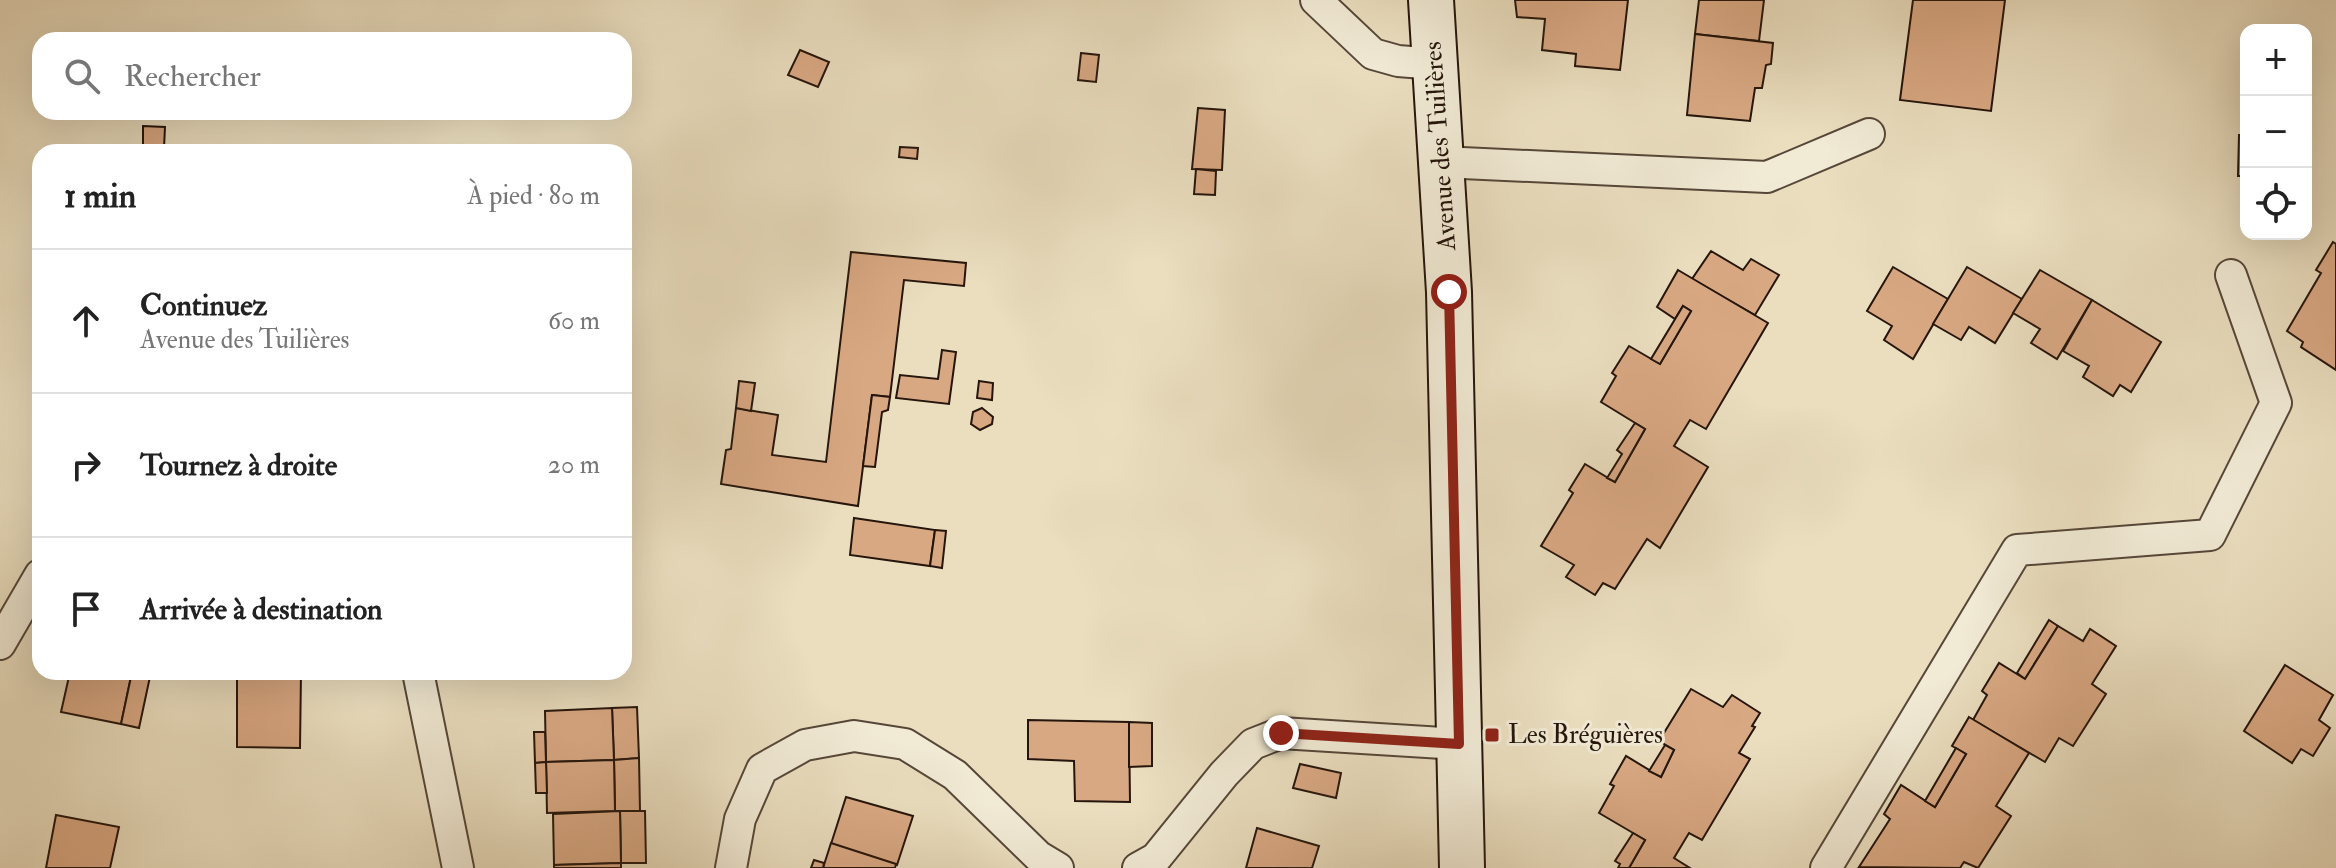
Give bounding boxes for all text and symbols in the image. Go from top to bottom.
map controls [2240,24,2312,240]
button: + [2240,24,2312,96]
search box [32,32,632,120]
street label: Avenue des Tuilières [1417,40,1463,253]
icon: search [60,54,104,98]
text: Rechercher [124,58,261,95]
button: − [2240,96,2312,168]
button: locate [2240,168,2312,240]
text: 1 min [64,175,136,218]
text: À pied · 80 m [467,180,600,212]
route start [1431,274,1467,310]
text: Continuez [140,287,267,324]
icon: ahead [64,299,108,343]
text: 60 m [548,305,600,337]
text: Avenue des Tuilières [140,324,350,356]
icon: right [64,443,108,487]
text: Tournez à droite [140,447,337,484]
text: 20 m [548,449,600,481]
icon: arrive [64,587,108,631]
text: Arrivée à destination [140,591,383,628]
route end [1263,715,1299,751]
place label: Les Bréguières [1508,719,1663,751]
marker: Les Bréguières [1483,726,1501,744]

